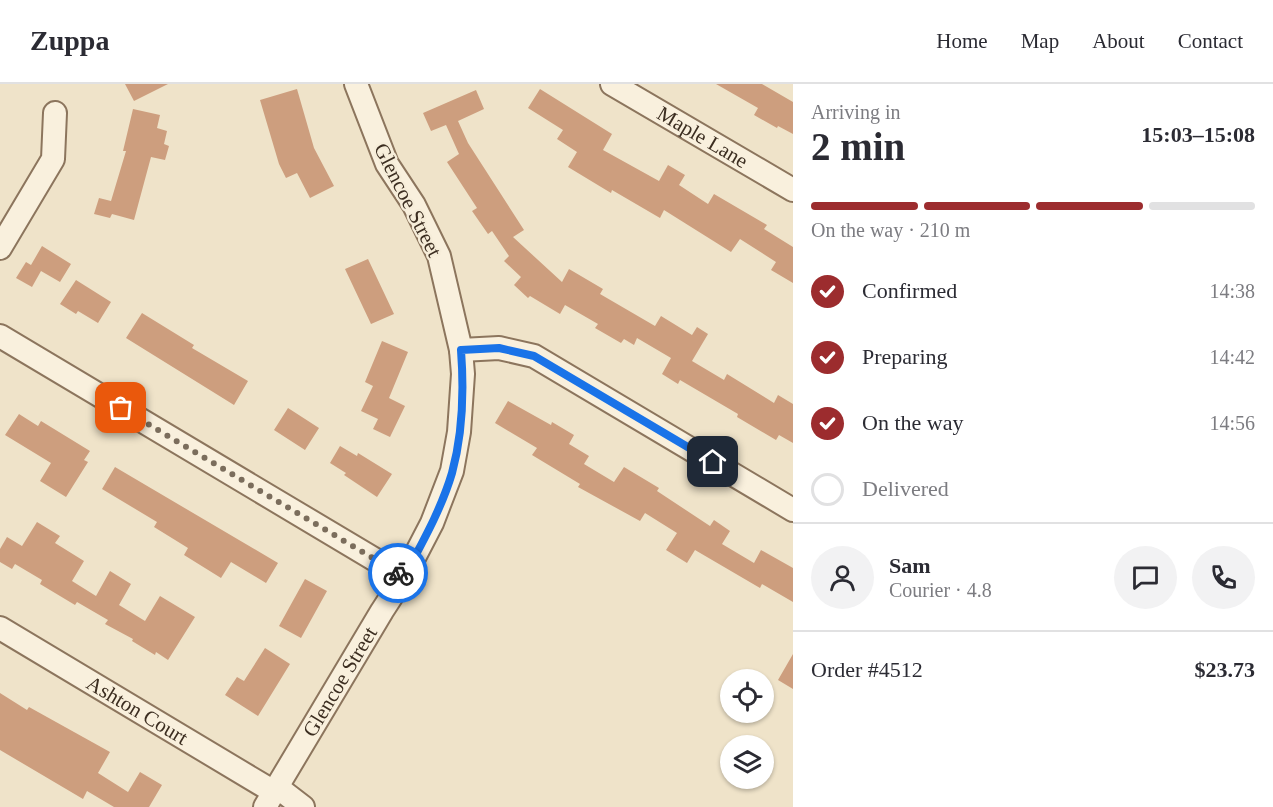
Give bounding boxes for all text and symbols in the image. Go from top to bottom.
text: Zuppa [30,25,109,56]
text: Home [936,29,988,53]
text: Map [1021,29,1059,53]
text: About [1092,29,1145,53]
text: Contact [1178,29,1243,53]
street label: Maple Lane [653,101,752,173]
text: Arriving in [811,101,900,123]
text: 15:03–15:08 [1141,122,1255,147]
text: 2 min [811,125,905,168]
street label: Glencoe Street [369,139,447,261]
text: On the way · 210 m [811,219,970,241]
icon: check [811,275,844,308]
text: Confirmed [862,278,957,303]
text: 14:38 [1209,280,1255,302]
icon: check [811,341,844,374]
text: Preparing [862,344,948,369]
text: 14:42 [1209,346,1255,368]
pin [95,382,146,433]
icon: bag [104,391,137,424]
icon: check [811,407,844,440]
text: On the way [862,410,963,435]
text: 14:56 [1209,412,1255,434]
pin [687,436,738,487]
icon: home [696,445,729,478]
text: Delivered [862,476,949,501]
courier [368,543,428,603]
button: person [811,546,874,609]
button: chat [1114,546,1177,609]
button: phone [1192,546,1255,609]
text: Sam [889,553,931,578]
icon: bike [382,557,415,590]
text: Courier · 4.8 [889,579,992,601]
street label: Glencoe Street [298,622,382,741]
text: Order #4512 [811,657,923,682]
text: $23.73 [1195,657,1255,682]
map controls [720,669,774,789]
button: locate [720,669,774,723]
street label: Ashton Court [82,671,192,750]
button: layers [720,735,774,789]

